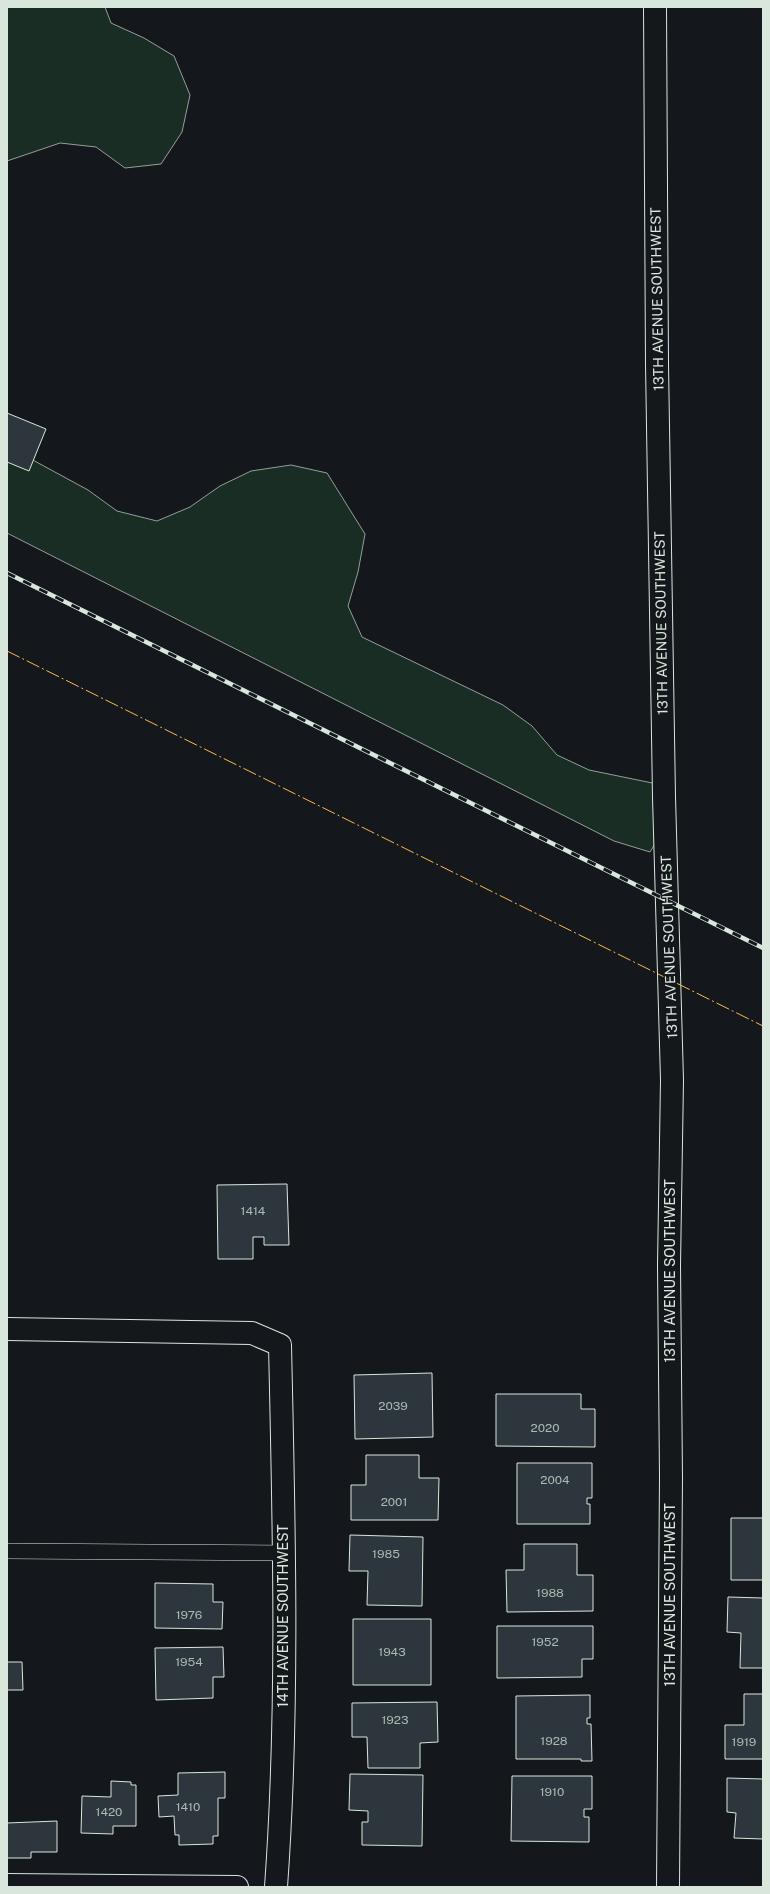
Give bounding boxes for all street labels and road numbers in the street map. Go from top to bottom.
street label: 13TH AVENUE SOUTHWEST [647,207,667,391]
street label: 13TH AVENUE SOUTHWEST [651,531,671,715]
street label: 13TH AVENUE SOUTHWEST [658,855,680,1039]
street label: 13TH AVENUE SOUTHWEST [662,1179,678,1363]
street label: 13TH AVENUE SOUTHWEST [662,1503,678,1687]
street label: 14TH AVENUE SOUTHWEST [275,1524,291,1708]

